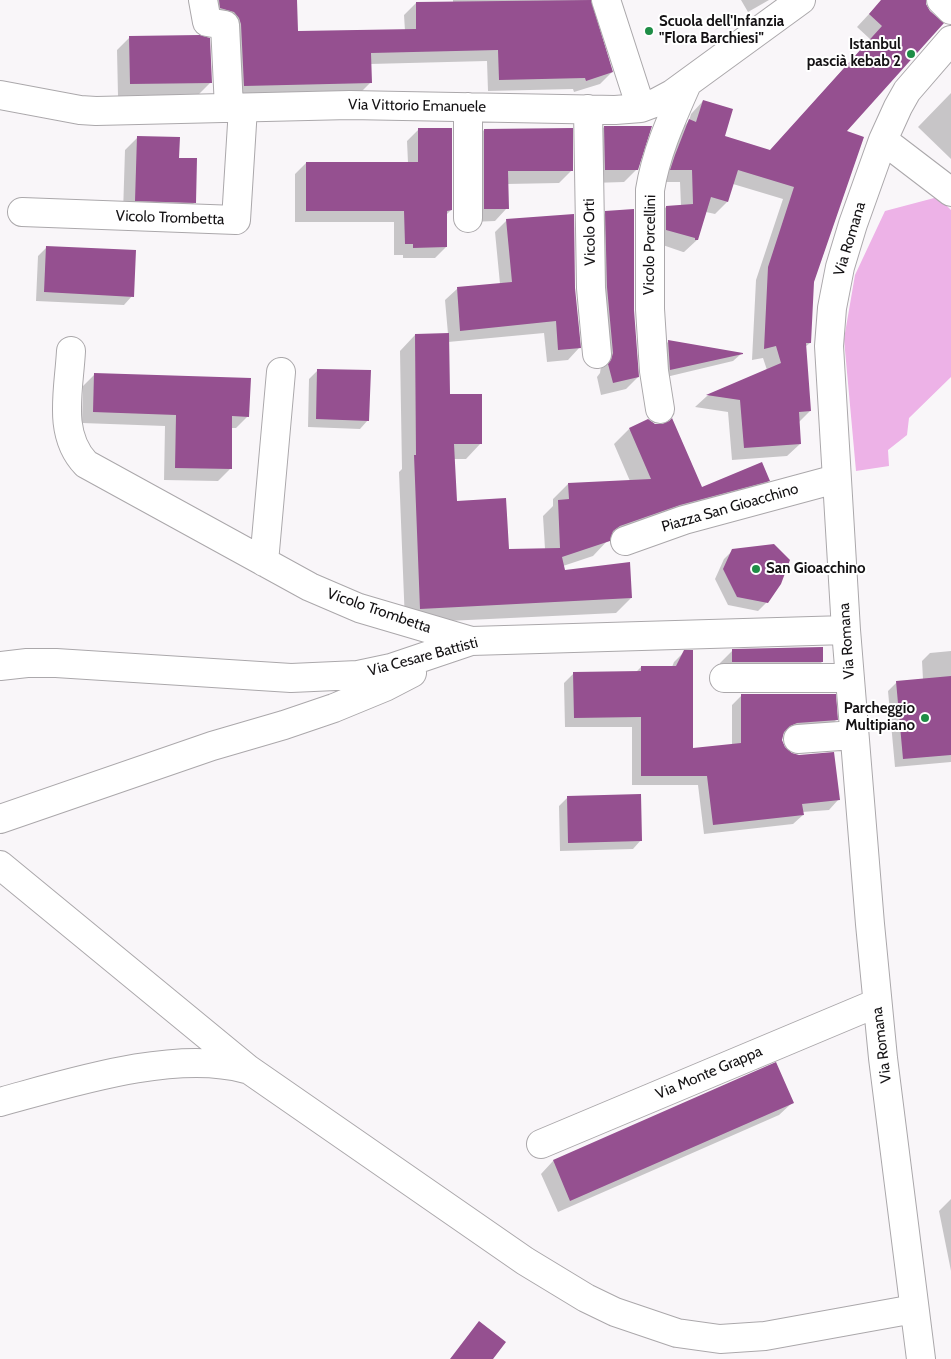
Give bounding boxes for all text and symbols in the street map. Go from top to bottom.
place label: Scuola dell'Infanzia "Flora Barchiesi" [659,13,784,48]
marker: Scuola dell'Infanzia "Flora Barchiesi" [643,25,655,37]
place label: Istanbul pascià kebab 2 [807,36,901,71]
marker: Istanbul pascià kebab 2 [905,48,917,60]
street label: Via Vittorio Emanuele [348,96,486,116]
street label: Vicolo Porcellini [640,195,660,295]
street label: Vicolo Orti [580,198,600,266]
street label: Via Romana [830,200,870,278]
street label: Vicolo Trombetta [115,207,225,229]
street label: Piazza San Gioacchino [660,480,800,536]
place label: San Gioacchino [766,560,866,578]
marker: San Gioacchino [750,563,762,575]
street label: Vicolo Trombetta [325,585,433,637]
street label: Via Romana [835,602,859,680]
street label: Via Cesare Battisti [366,634,480,680]
place label: Parcheggio Multipiano [844,700,915,735]
marker: Parcheggio Multipiano [919,712,931,724]
street label: Via Romana [868,1006,896,1084]
street label: Via Monte Grappa [653,1042,765,1104]

